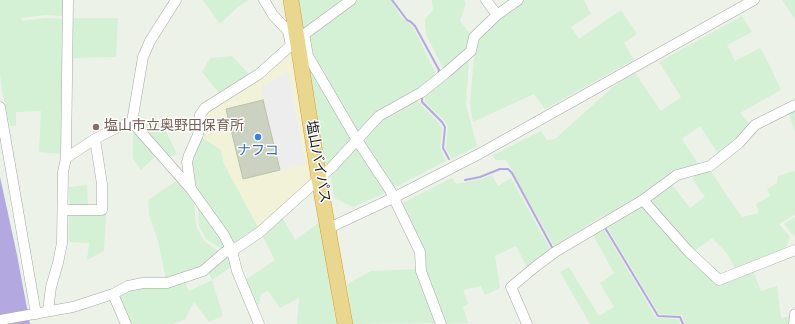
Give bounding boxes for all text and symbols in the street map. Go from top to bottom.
place label: 塩山市立奥野田保育所 [104,119,244,135]
street label: 塩山バイパス [301,119,333,205]
marker: 塩山市立奥野田保育所 [91,122,101,132]
marker: ナフコ [253,132,263,142]
place label: ナフコ [237,144,279,160]

